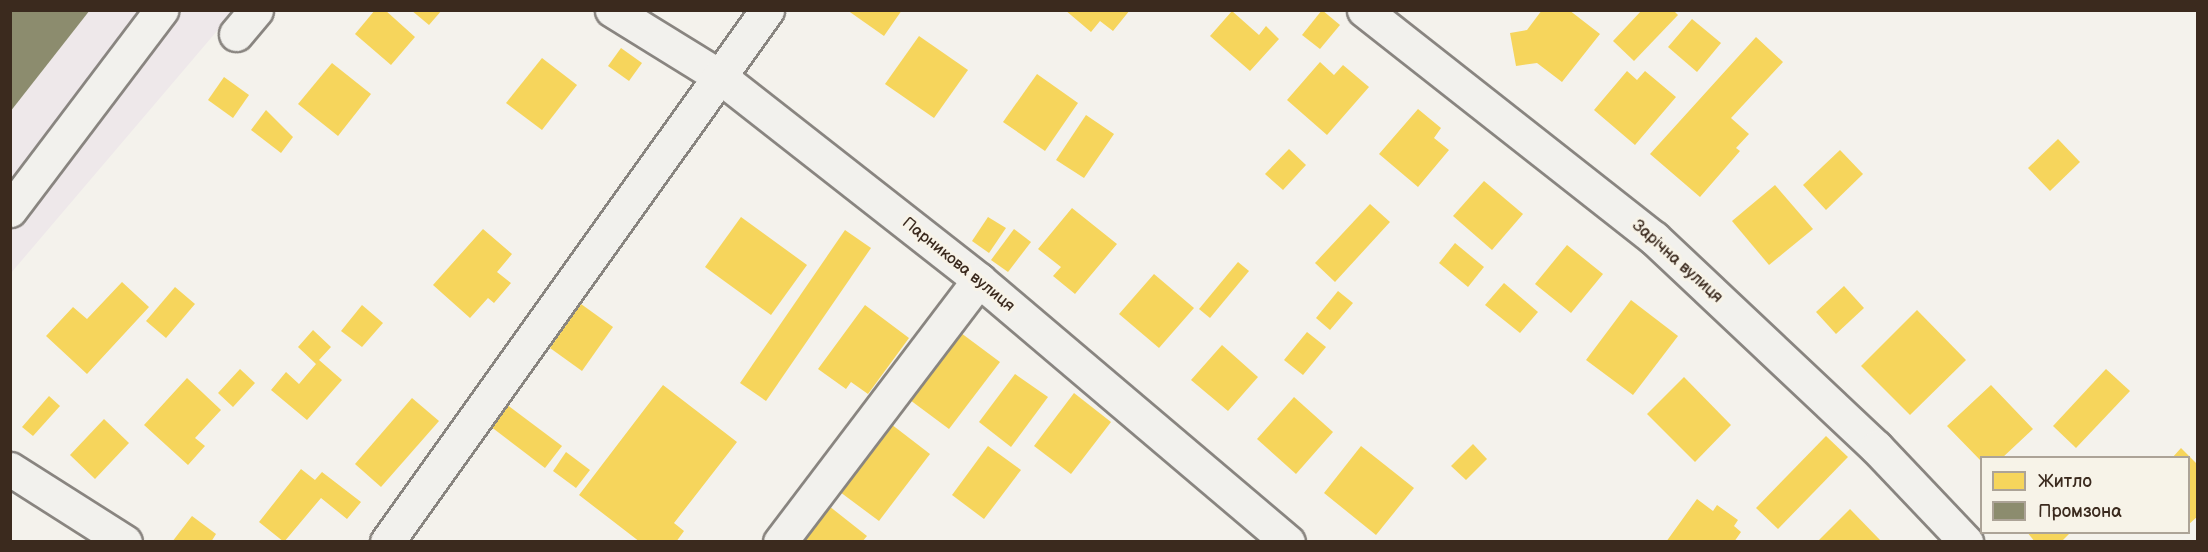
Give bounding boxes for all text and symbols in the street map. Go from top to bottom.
street label: Парникова вулиця [898,214,1018,316]
street label: Зарічна вулиця [1628,216,1726,308]
legend [1980,456,2190,534]
text: Житло [2038,471,2092,492]
text: Промзона [2038,501,2122,522]

